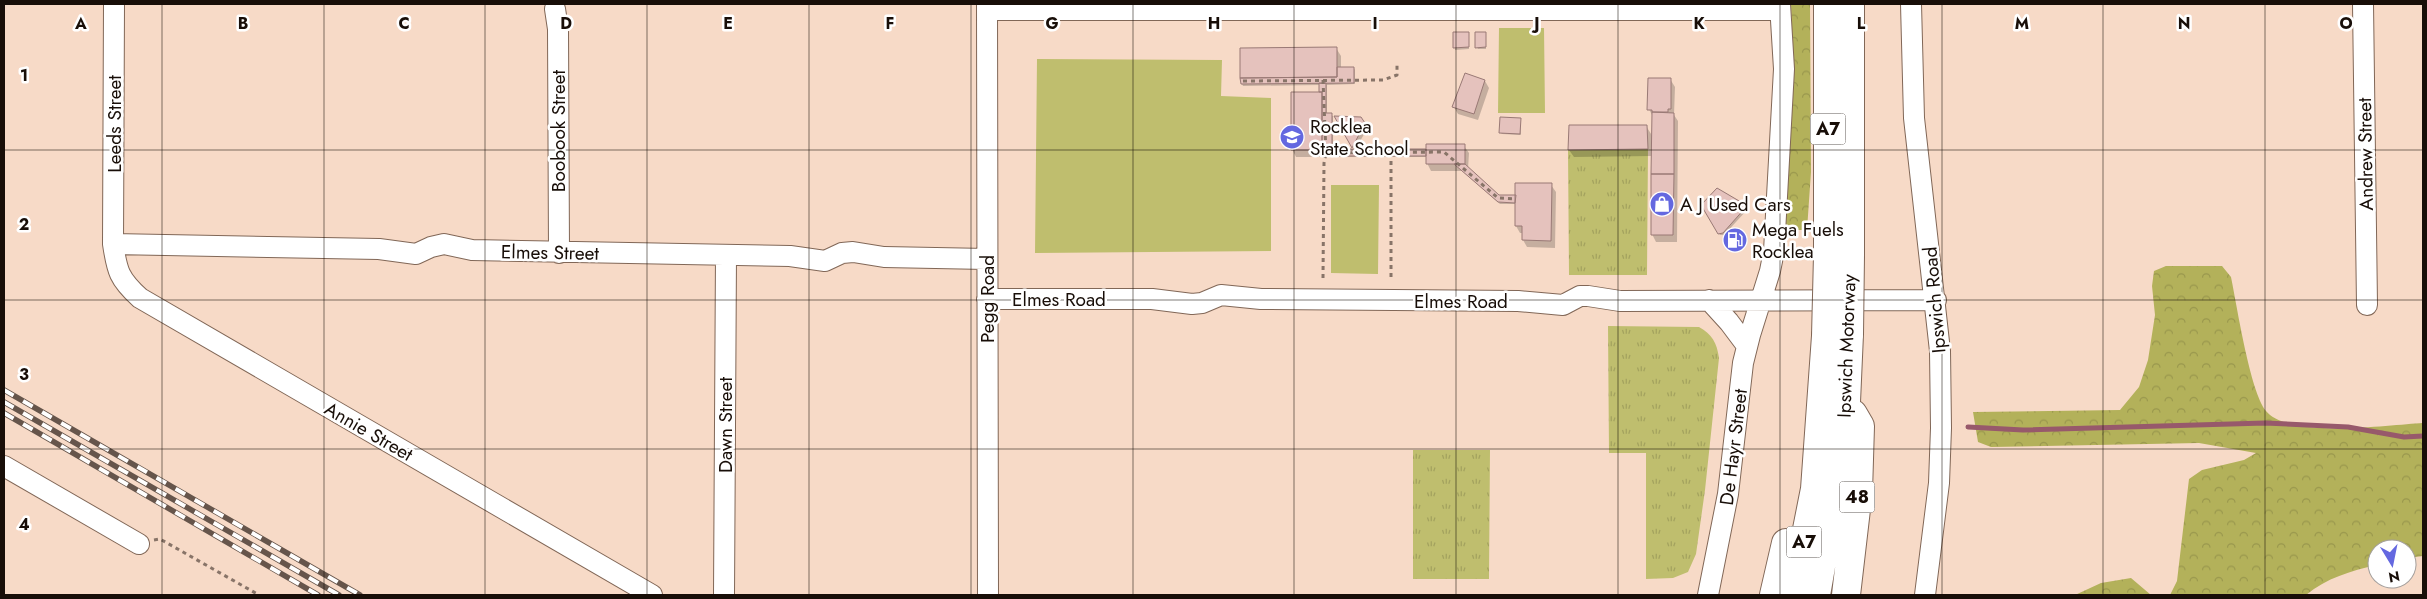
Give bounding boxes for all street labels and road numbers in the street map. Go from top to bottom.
street label: Boobook Street [545,69,572,192]
street label: Leeds Street [101,75,128,173]
street label: Andrew Street [2351,97,2380,211]
road number: A7 [1810,114,1846,144]
street label: Elmes Street [501,238,600,267]
street label: Ipswich Road [1916,246,1953,354]
street label: Pegg Road [974,255,1001,343]
street label: Ipswich Motorway [1830,273,1863,418]
street label: Elmes Road [1012,286,1106,313]
street label: Elmes Road [1414,288,1508,315]
street label: Dawn Street [712,377,739,473]
street label: De Hayr Street [1713,387,1754,507]
street label: Annie Street [319,395,418,468]
road number: 48 [1840,482,1874,512]
road number: A7 [1786,526,1822,558]

